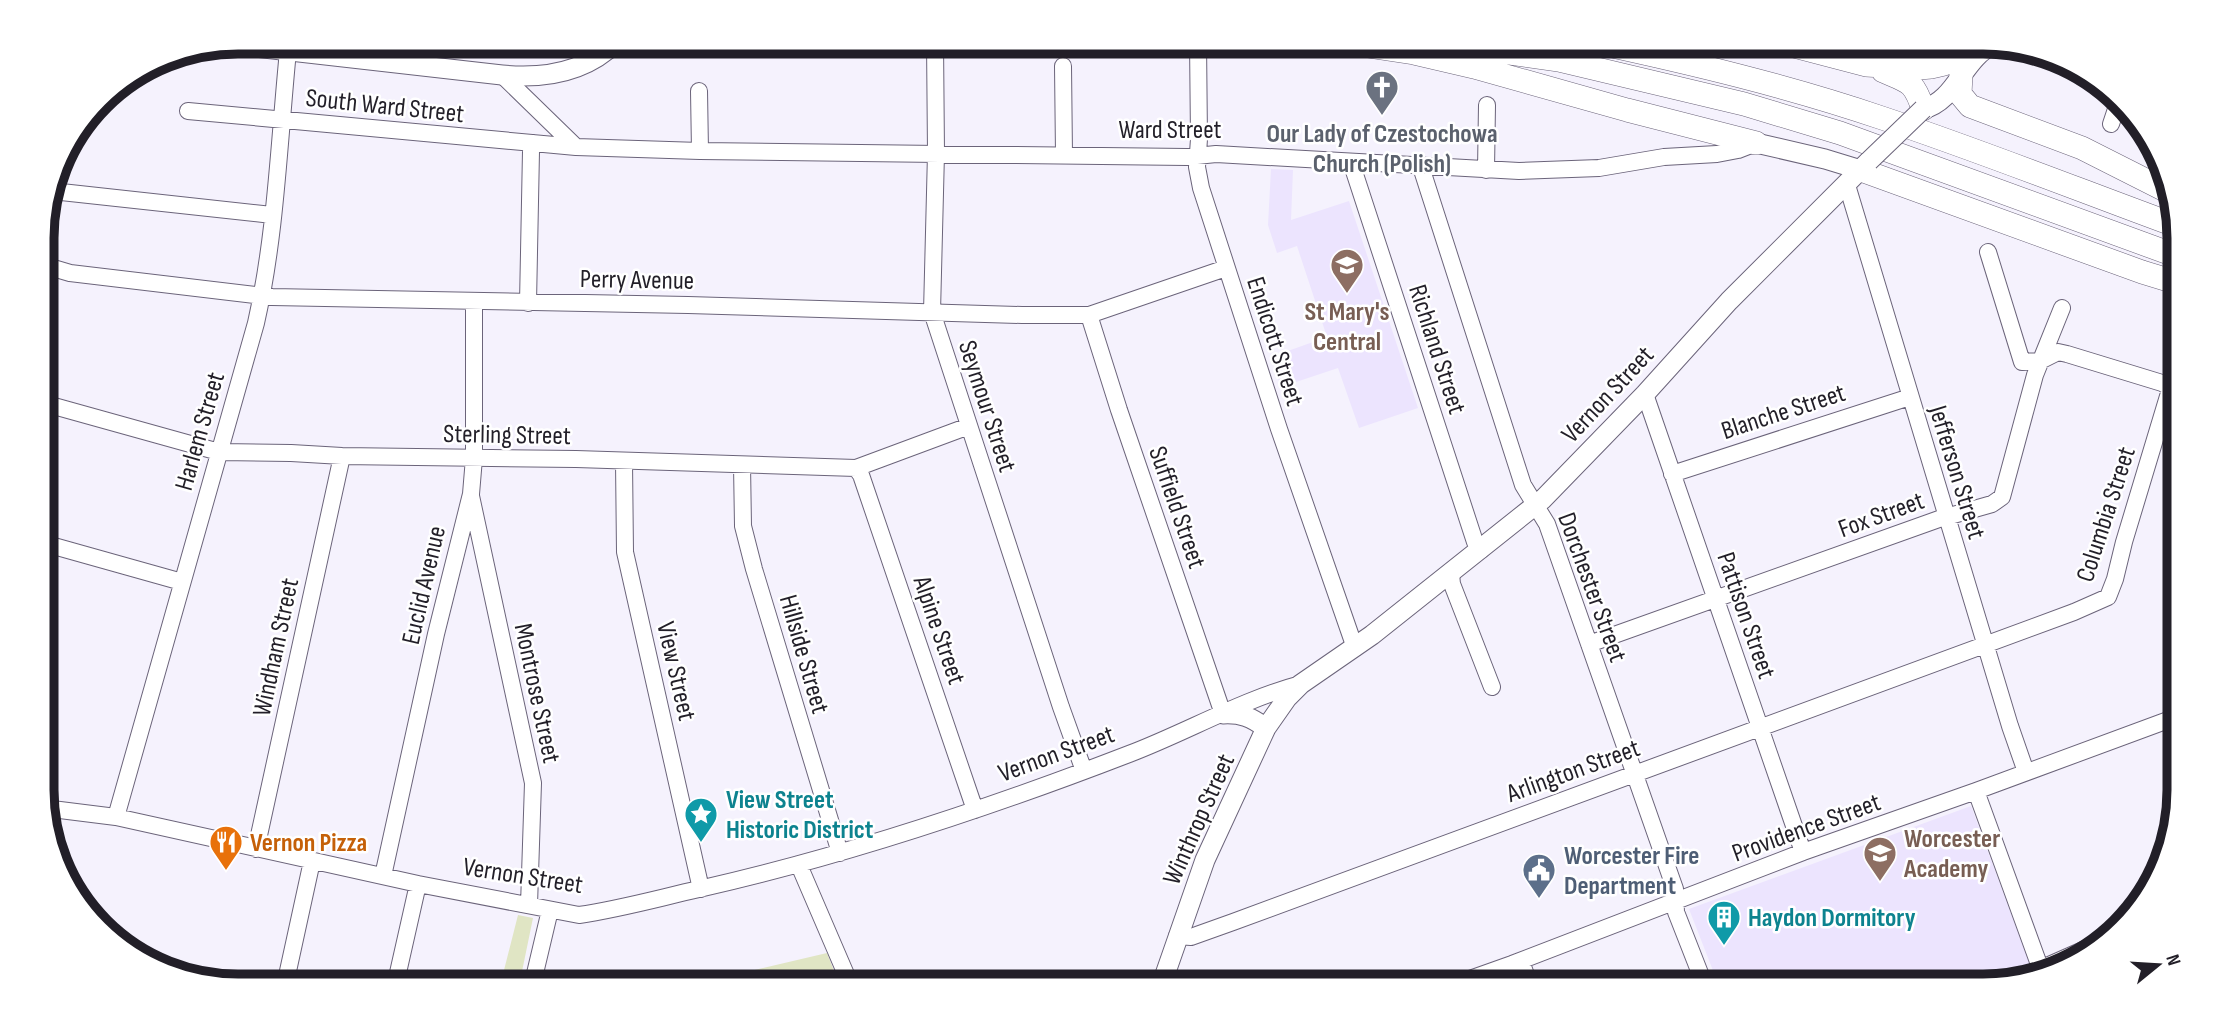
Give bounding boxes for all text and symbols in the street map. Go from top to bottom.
church icon: Our Lady of Czestochowa Church (Polish) [1363,68,1401,117]
street label: South Ward Street [304,83,466,130]
street label: Ward Street [1118,115,1222,146]
place label: Our Lady of Czestochowa Church (Polish) [1266,119,1498,180]
school or university icon: St Mary's Central [1328,246,1366,295]
street label: Perry Avenue [580,264,694,297]
street label: Endicott Street [1239,273,1310,410]
street label: Richland Street [1401,281,1472,418]
place label: St Mary's Central [1304,297,1390,358]
street label: Seymour Street [951,337,1022,476]
street label: Vernon Street [1556,340,1661,450]
street label: Harlem Street [169,369,232,494]
street label: Blanche Street [1718,378,1849,447]
street label: Jefferson Street [1921,401,1992,543]
street label: Sterling Street [443,419,571,452]
street label: Suffield Street [1141,442,1212,573]
street label: Columbia Street [2070,443,2143,586]
street label: Fox Street [1834,486,1929,545]
street label: Dorchester Street [1550,509,1633,666]
street label: Euclid Avenue [396,523,453,648]
street label: Pattison Street [1710,548,1782,683]
street label: Alpine Street [905,571,972,689]
street label: Windham Street [247,575,306,719]
street label: Hillside Street [772,591,835,717]
street label: View Street [649,619,702,724]
street label: Montrose Street [507,621,566,766]
street label: Vernon Street [994,719,1119,790]
street label: Arlington Street [1502,733,1644,810]
street label: Winthrop Street [1157,749,1242,890]
place label: View Street Historic District [726,785,874,846]
street label: Providence Street [1728,787,1885,870]
place icon: View Street Historic District [682,795,720,844]
restaurant icon: Vernon Pizza [207,823,245,872]
place label: Worcester Academy [1903,824,2000,885]
place label: Vernon Pizza [250,828,367,859]
school or university icon: Worcester Academy [1861,834,1899,883]
place label: Worcester Fire Department [1564,841,1699,902]
public building icon: Worcester Fire Department [1520,851,1558,900]
street label: Vernon Street [461,852,585,901]
building icon: Haydon Dormitory [1705,898,1743,947]
place label: Haydon Dormitory [1748,903,1916,934]
north arrow [2123,930,2193,1000]
text: N [2160,952,2185,969]

